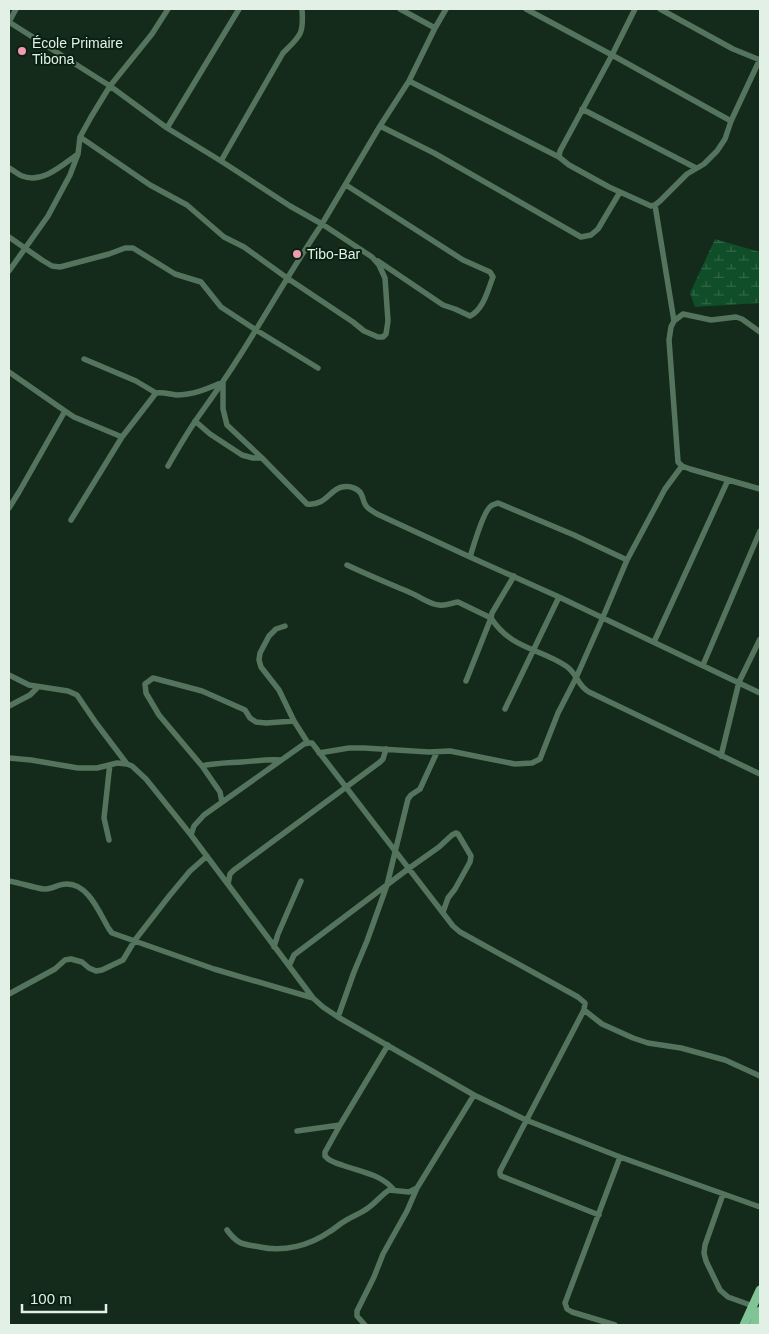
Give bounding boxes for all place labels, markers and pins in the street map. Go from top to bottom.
place label: École Primaire Tibona [32,35,123,67]
marker: École Primaire Tibona [16,45,28,57]
place label: Tibo-Bar [307,246,361,262]
marker: Tibo-Bar [291,248,303,260]

